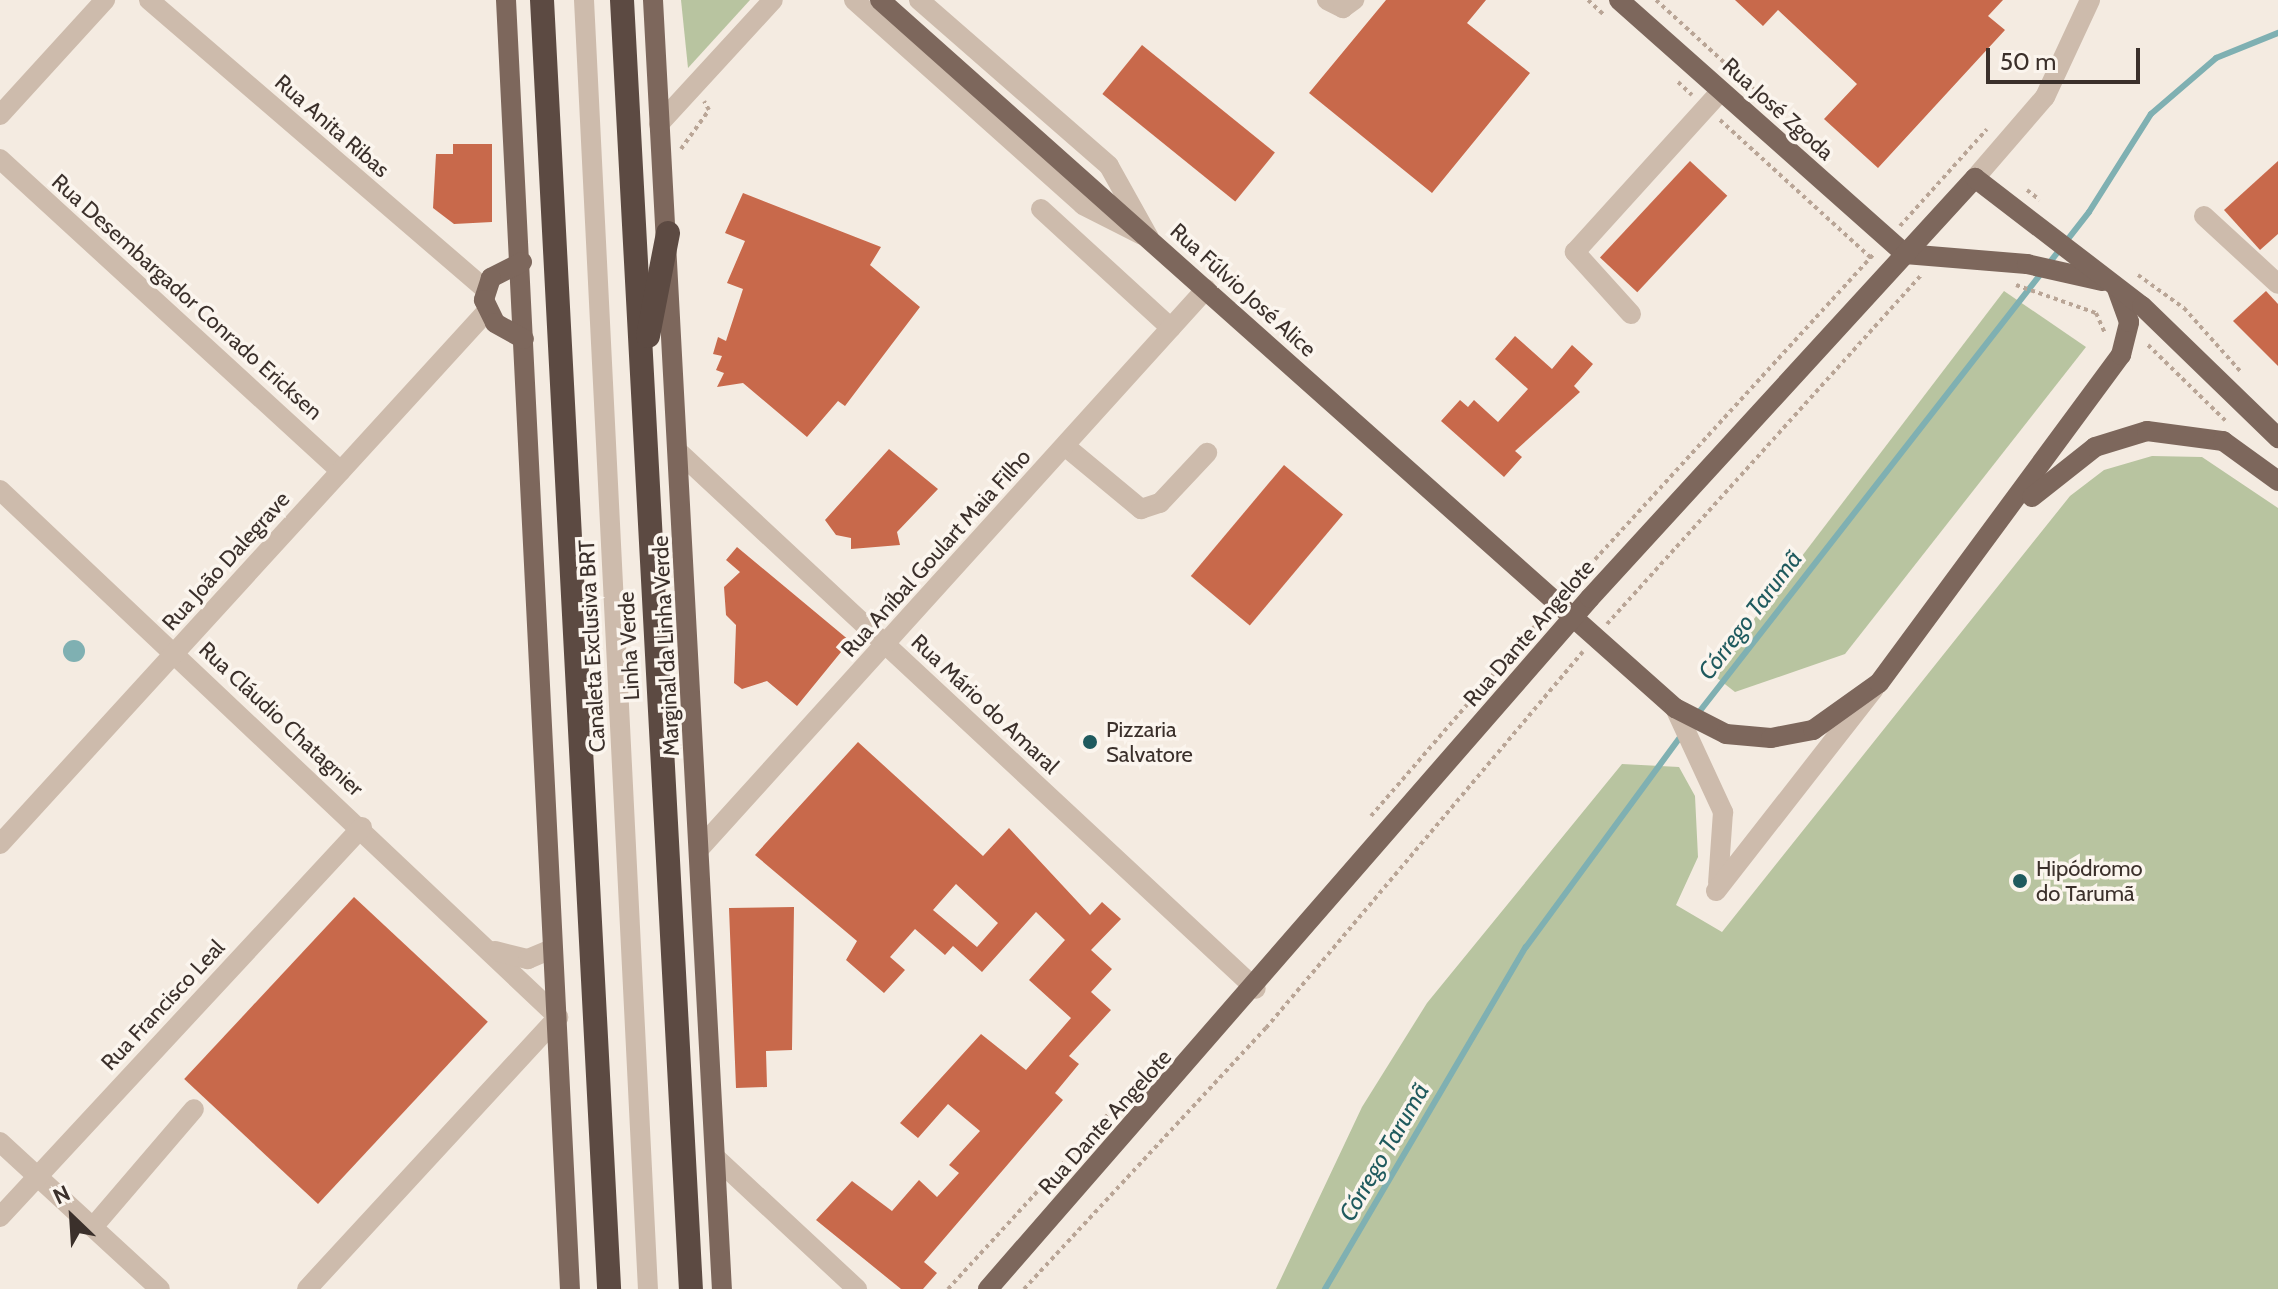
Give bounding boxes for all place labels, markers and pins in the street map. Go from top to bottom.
place label: Pizzaria Salvatore [1106,716,1193,768]
marker: Pizzaria Salvatore [1081,733,1099,751]
place label: Hipódromo do Tarumã [2036,855,2143,906]
marker: Hipódromo do Tarumã [2011,872,2029,890]

